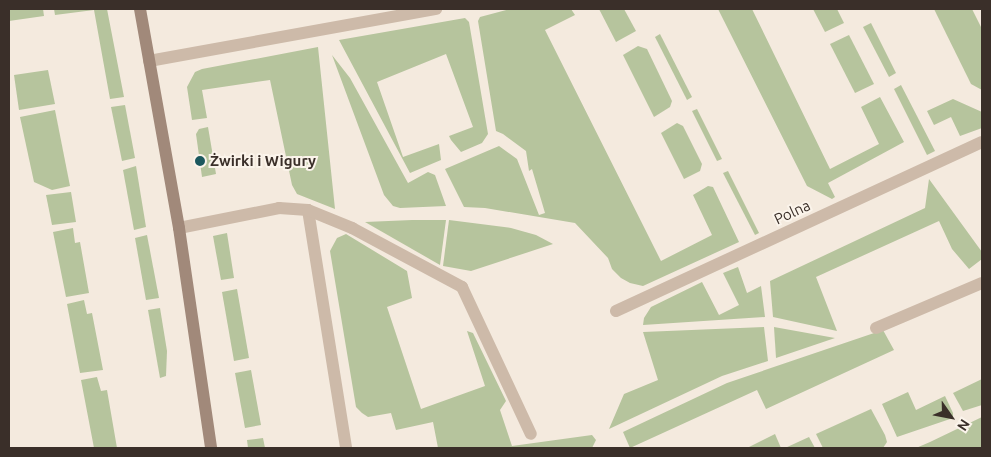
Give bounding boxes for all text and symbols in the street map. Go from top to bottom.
place label: Żwirki i Wigury [210,152,316,170]
marker: Żwirki i Wigury [194,155,206,167]
street label: Polna [771,196,813,228]
north arrow [926,392,976,442]
text: N [954,416,973,434]

